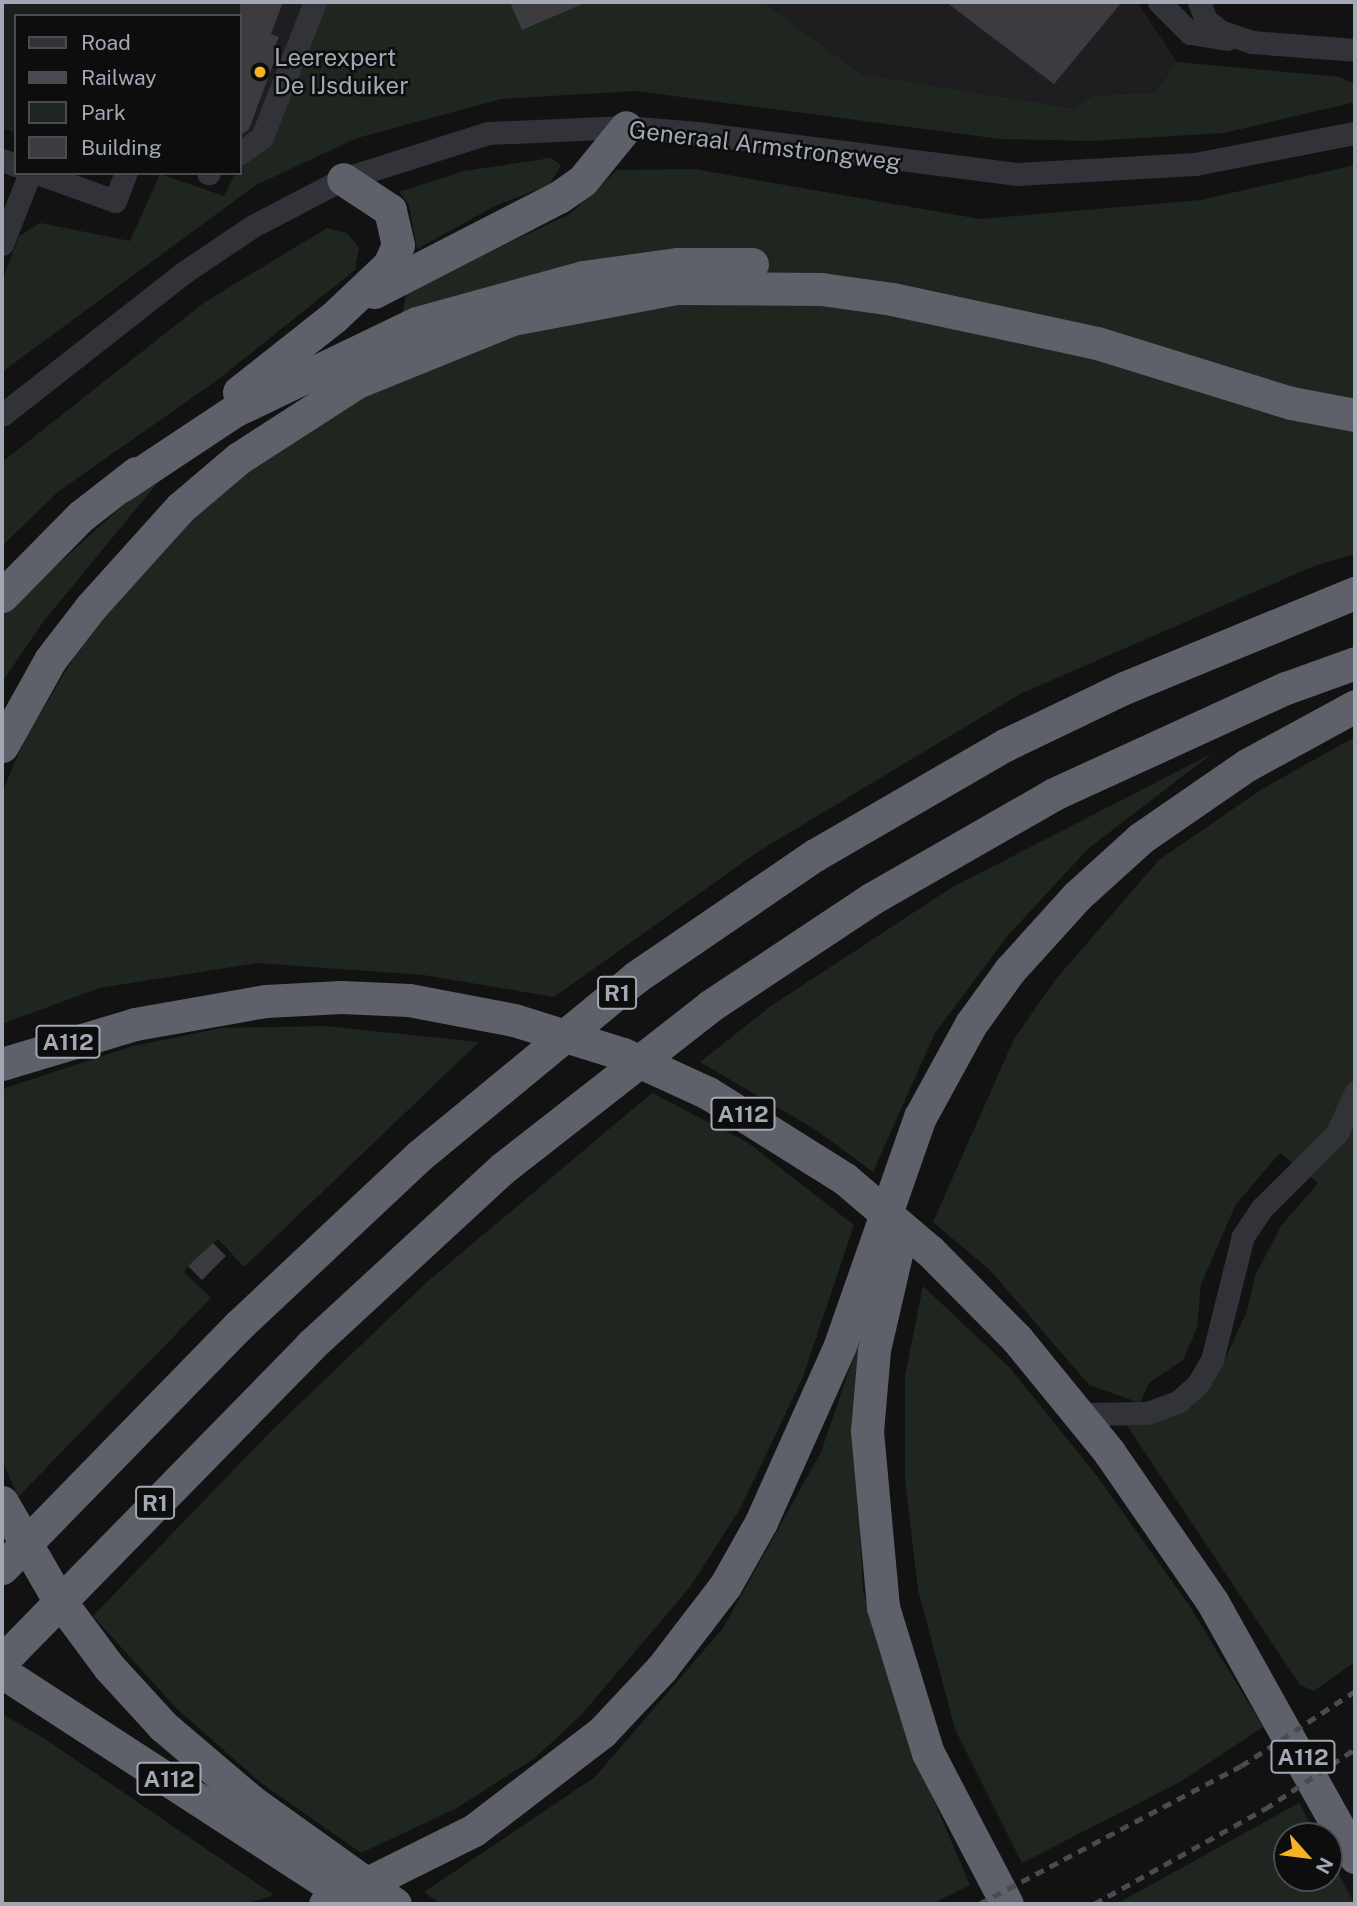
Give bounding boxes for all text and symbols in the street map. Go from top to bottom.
legend [14,14,242,175]
text: Road [81,30,131,55]
place label: Leerexpert De IJsduiker [274,44,409,100]
marker: Leerexpert De IJsduiker [252,64,268,80]
text: Railway [81,65,157,90]
text: Park [81,100,126,125]
street label: Generaal Armstrongweg [627,115,903,177]
text: Building [81,135,162,160]
road number: R1 [596,974,638,1012]
road number: A112 [35,1023,101,1062]
road number: A112 [710,1094,776,1134]
road number: R1 [134,1484,176,1522]
road number: A112 [1270,1738,1336,1776]
road number: A112 [136,1760,202,1798]
north arrow [1273,1822,1343,1892]
text: N [1312,1854,1338,1878]

